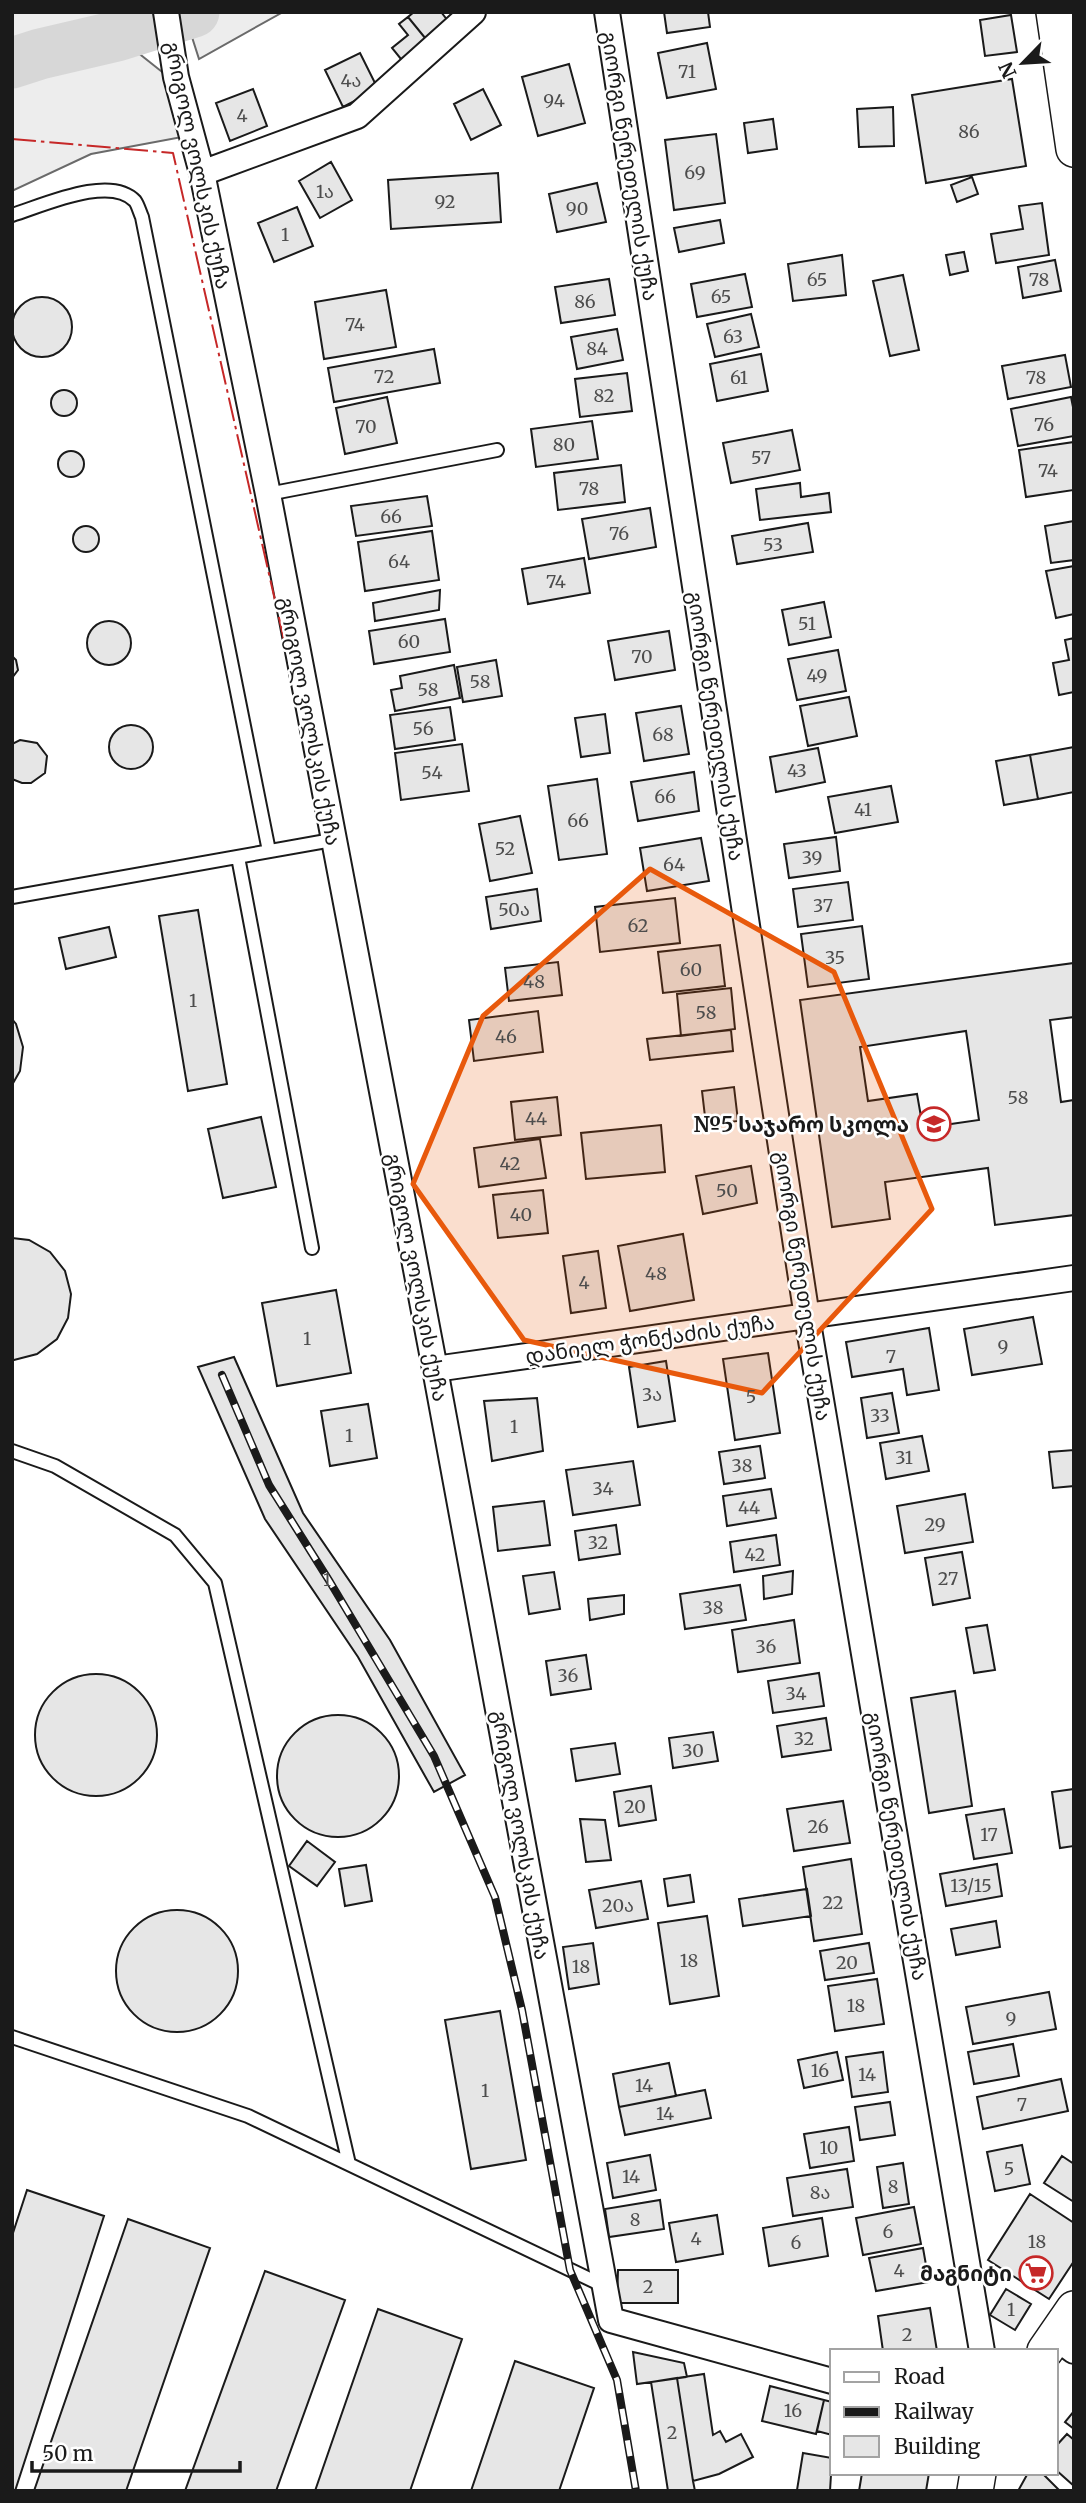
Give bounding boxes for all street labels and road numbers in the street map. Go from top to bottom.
street label: გიორგი წერეთელის ქუჩა [595,29,665,303]
street label: გრიგოლ ვოლსკის ქუჩა [159,39,237,291]
street label: გიორგი წერეთელის ქუჩა [681,589,751,863]
street label: გრიგოლ ვოლსკის ქუჩა [273,594,347,848]
street label: გიორგი წერეთელის ქუჩა [768,1149,838,1423]
street label: გრიგოლ ვოლსკის ქუჩა [380,1150,454,1404]
street label: დანიელ ჭონქაძის ქუჩა [524,1308,776,1370]
street label: გრიგოლ ვოლსკის ქუჩა [486,1708,556,1962]
street label: გიორგი წერეთელის ქუჩა [860,1709,934,1983]

